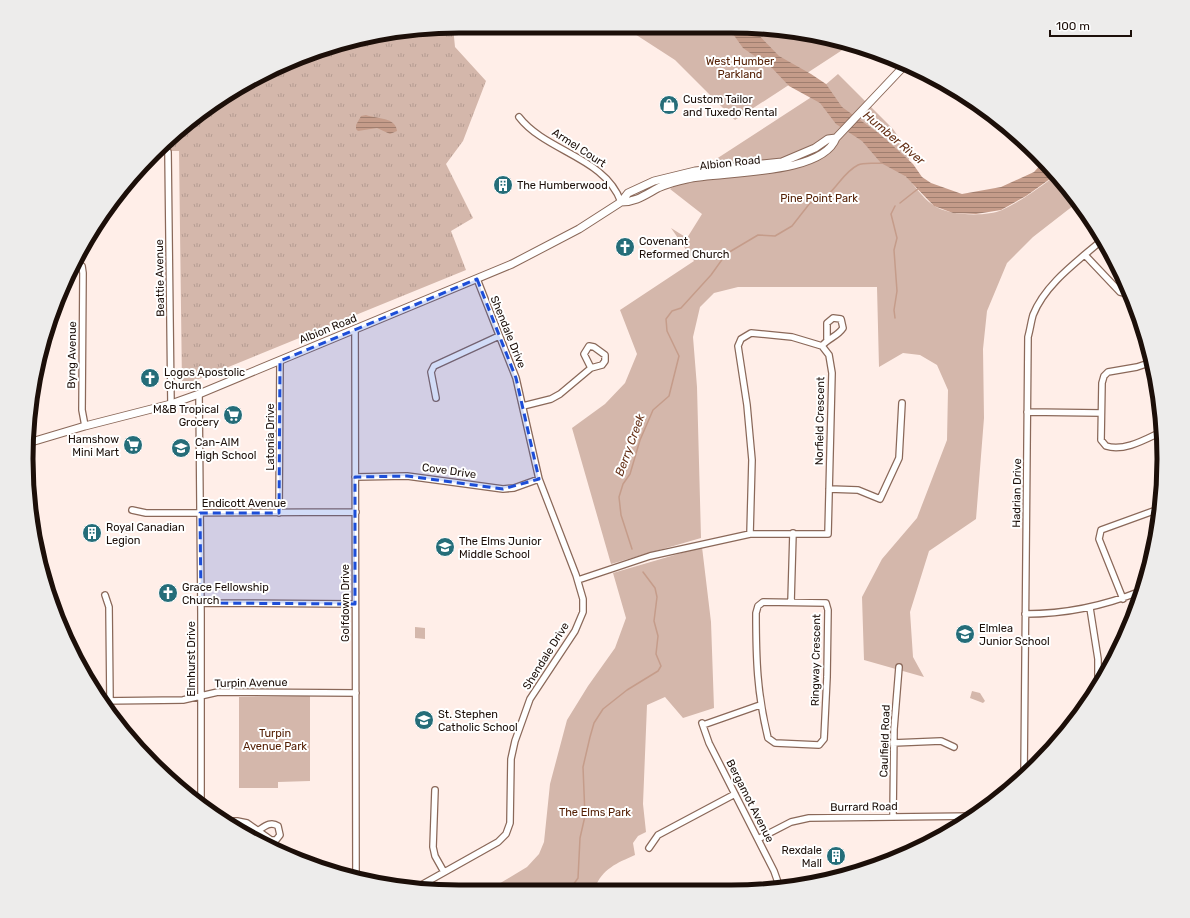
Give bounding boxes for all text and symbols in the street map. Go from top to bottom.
scale bar [1050,12,1131,38]
text: 100 m [1056,19,1090,33]
park label: West Humber Parkland [706,55,775,81]
place label: Custom Tailor and Tuxedo Rental [683,93,777,119]
shop icon: Custom Tailor and Tuxedo Rental [658,94,680,116]
water label: Humber River [860,108,928,168]
street label: Armel Court [550,126,609,171]
street label: Albion Road [699,153,761,173]
building icon: The Humberwood [492,174,514,196]
place label: The Humberwood [517,179,608,192]
park label: Pine Point Park [780,192,858,205]
place label: Covenant Reformed Church [639,235,730,261]
church icon: Covenant Reformed Church [614,236,636,258]
street label: Beattie Avenue [153,239,167,317]
street label: Shendale Drive [488,294,528,370]
street label: Albion Road [297,312,359,346]
street label: Byng Avenue [65,321,79,389]
place label: Logos Apostolic Church [164,366,245,392]
church icon: Logos Apostolic Church [139,367,161,389]
street label: Norfield Crescent [813,376,827,465]
place label: M&B Tropical Grocery [153,403,219,429]
street label: Latonia Drive [264,403,277,471]
supermarket icon: M&B Tropical Grocery [222,404,244,426]
water label: Berry Creek [612,411,648,478]
place label: Hamshow Mini Mart [68,433,120,459]
supermarket icon: Hamshow Mini Mart [122,434,144,456]
place label: Can-AIM High School [195,436,256,462]
school or university icon: Can-AIM High School [170,437,192,459]
street label: Hadrian Drive [1010,458,1024,528]
street label: Cove Drive [421,461,477,481]
street label: Endicott Avenue [202,497,286,510]
place label: Royal Canadian Legion [106,521,185,547]
building icon: Royal Canadian Legion [81,522,103,544]
place label: The Elms Junior Middle School [459,535,542,561]
school or university icon: The Elms Junior Middle School [434,536,456,558]
street label: Golfdown Drive [339,564,352,642]
place label: Grace Fellowship Church [182,581,269,607]
church icon: Grace Fellowship Church [157,582,179,604]
street label: Ringway Crescent [809,613,823,706]
street label: Shendale Drive [520,620,572,692]
street label: Elmhurst Drive [185,621,198,697]
place label: Elmlea Junior School [979,622,1050,648]
school or university icon: Elmlea Junior School [954,623,976,645]
street label: Turpin Avenue [214,676,288,690]
street label: Caulfield Road [877,704,893,778]
place label: St. Stephen Catholic School [438,708,518,734]
school or university icon: St. Stephen Catholic School [413,709,435,731]
park label: Turpin Avenue Park [243,727,307,753]
street label: Bergamot Avenue [723,757,777,845]
street label: Burrard Road [830,800,898,814]
park label: The Elms Park [559,806,631,819]
place label: Rexdale Mall [782,844,822,870]
building icon: Rexdale Mall [825,845,847,867]

